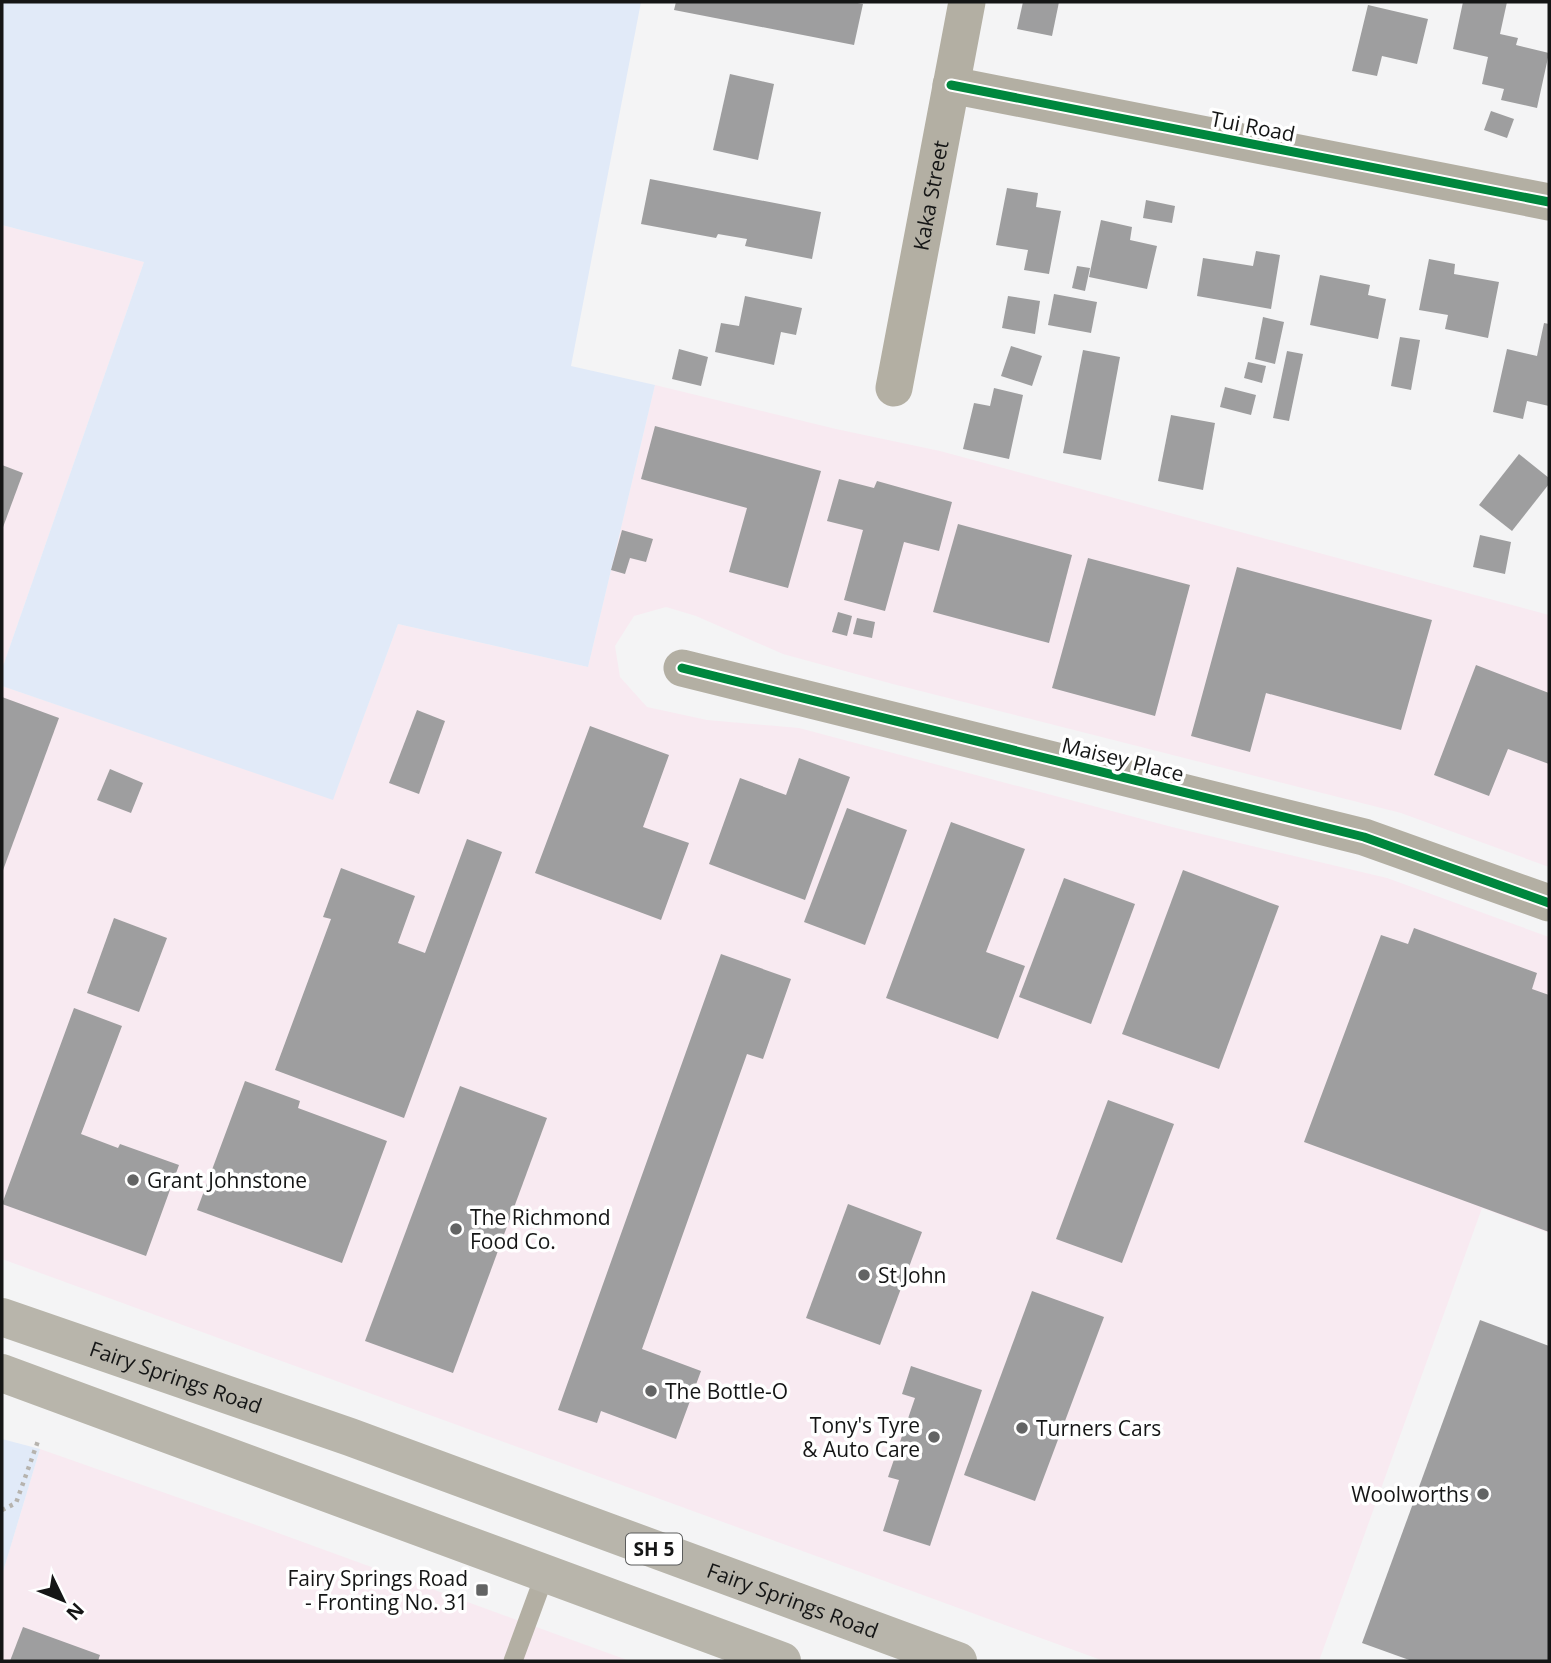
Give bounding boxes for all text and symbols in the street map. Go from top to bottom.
street label: Tui Road [1208,104,1298,148]
street label: Kaka Street [906,138,955,253]
street label: Maisey Place [1059,730,1187,788]
place label: Grant Johnstone [147,1166,307,1194]
marker: Grant Johnstone [125,1172,141,1188]
place label: The Richmond Food Co. [470,1203,611,1255]
marker: The Richmond Food Co. [448,1221,464,1237]
place label: St John [878,1261,947,1289]
marker: St John [856,1267,872,1283]
street label: Fairy Springs Road [86,1334,266,1420]
place label: The Bottle-O [665,1377,788,1405]
marker: The Bottle-O [643,1383,659,1399]
place label: Tony's Tyre & Auto Care [802,1411,920,1463]
place label: Turners Cars [1036,1414,1161,1442]
marker: Turners Cars [1014,1420,1030,1436]
marker: Tony's Tyre & Auto Care [926,1429,942,1445]
place label: Woolworths [1351,1480,1469,1508]
marker: Woolworths [1475,1486,1491,1502]
road number: SH 5 [626,1534,682,1564]
street label: Fairy Springs Road [703,1556,882,1644]
place label: Fairy Springs Road - Fronting No. 31 [288,1564,468,1616]
north arrow [28,1565,98,1635]
marker: Fairy Springs Road - Fronting No. 31 [474,1582,490,1598]
text: N [61,1597,90,1626]

